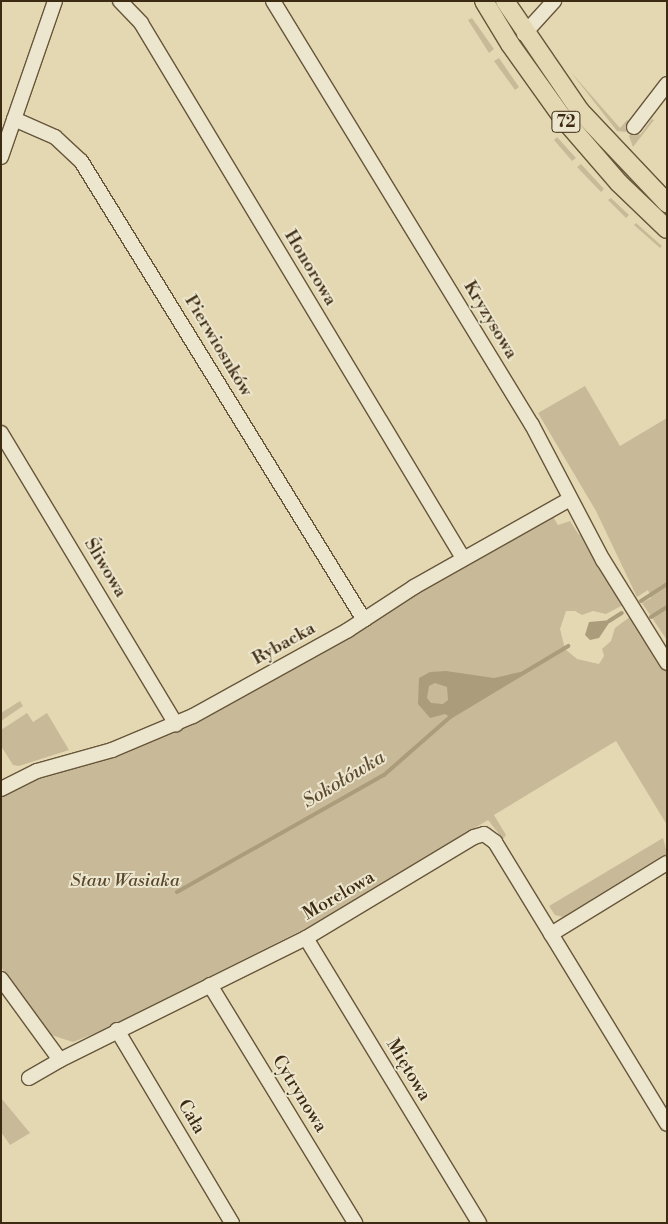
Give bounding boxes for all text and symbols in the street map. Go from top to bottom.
road number: 72 [551,108,581,136]
street label: Honorowa [279,226,341,310]
street label: Kryzysowa [458,277,522,363]
street label: Pierwiosnków [179,291,257,401]
street label: Śliwowa [79,534,131,602]
street label: Rybacka [249,618,319,670]
water label: Sokołówka [299,747,389,813]
street label: Morelowa [299,867,379,925]
park label: Staw Wasiaka [70,870,180,892]
street label: Miętowa [381,1035,435,1105]
street label: Cytrynowa [267,1052,331,1136]
street label: Cała [172,1096,210,1138]

